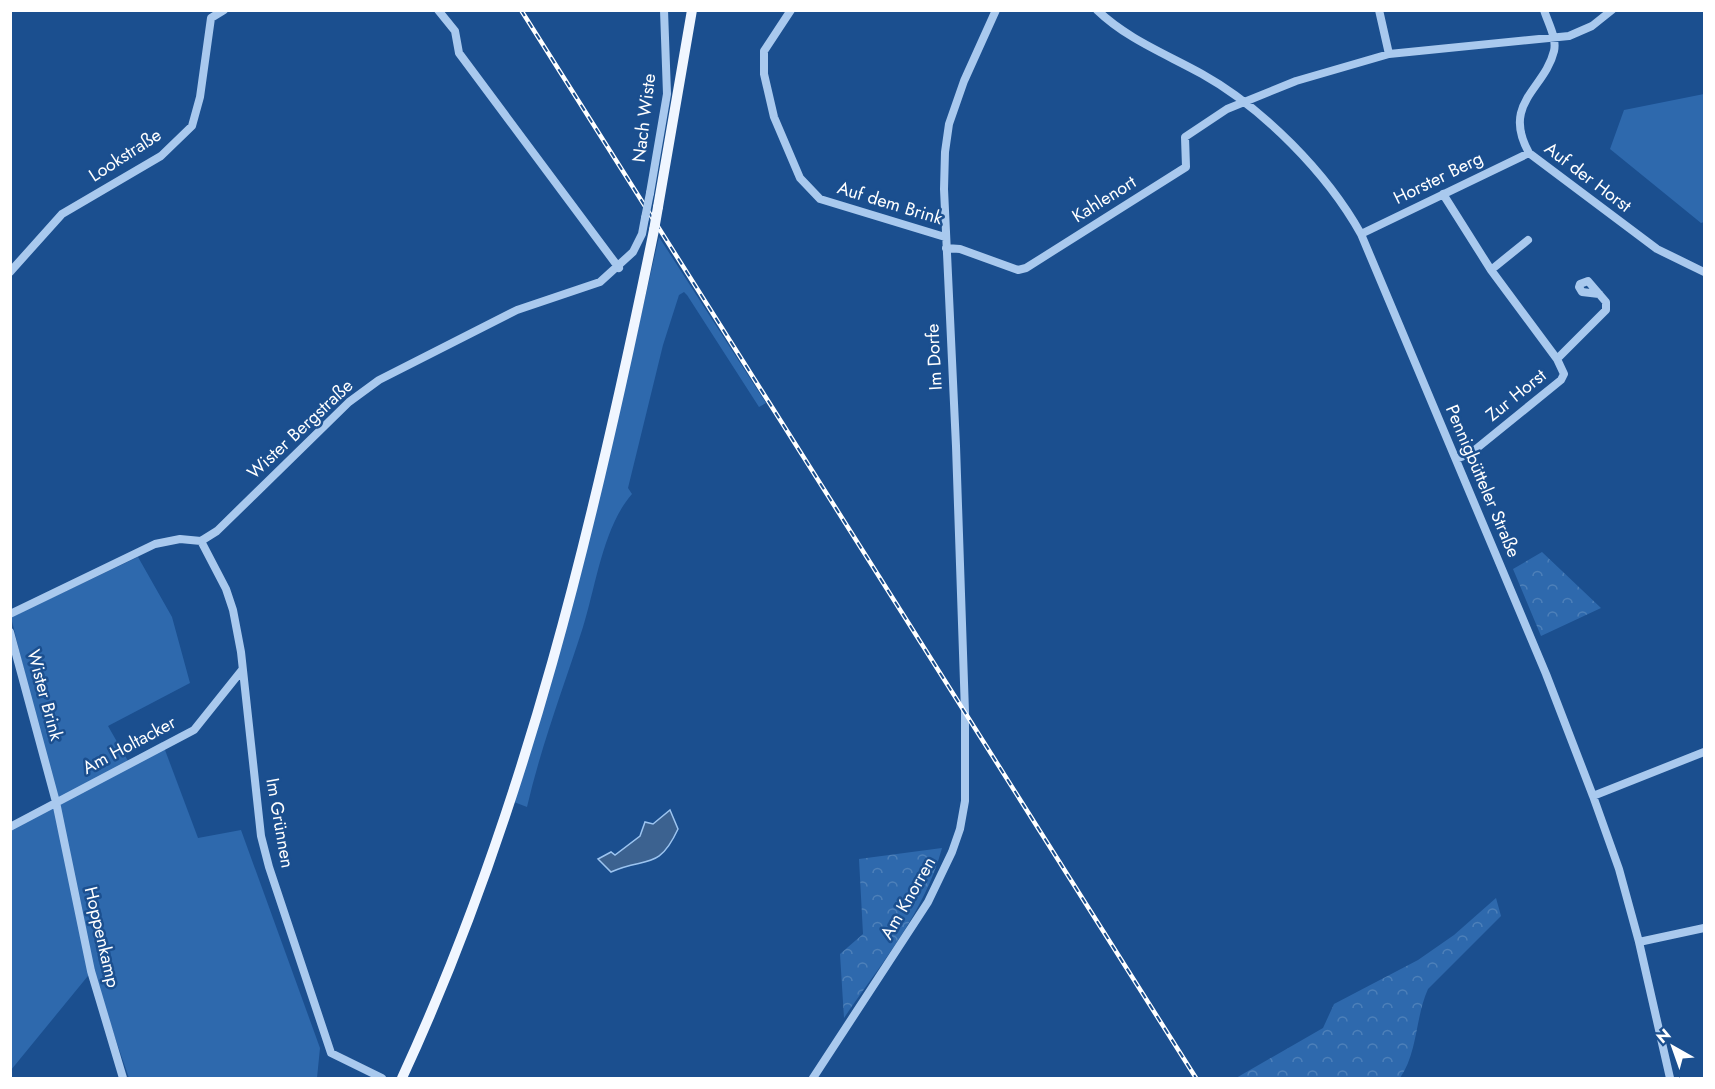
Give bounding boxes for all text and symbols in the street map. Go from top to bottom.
street label: Nach Wiste [626,72,662,164]
street label: Lookstraße [84,122,166,188]
street label: Auf der Horst [1539,136,1638,219]
street label: Horster Berg [1389,145,1487,211]
street label: Kahlenort [1067,169,1142,229]
street label: Auf dem Brink [834,175,946,231]
street label: Im Dorfe [919,323,949,391]
street label: Zur Horst [1480,362,1552,427]
street label: Wister Bergstraße [241,373,359,485]
street label: Pennigbütteler Straße [1439,401,1527,561]
street label: Wister Brink [20,647,70,743]
street label: Am Holtacker [77,709,181,781]
street label: Im Grünnen [259,776,301,870]
street label: Am Knorren [874,852,942,944]
street label: Hoppenkamp [78,884,126,990]
north arrow [1643,1017,1703,1077]
text: N [1651,1023,1676,1049]

